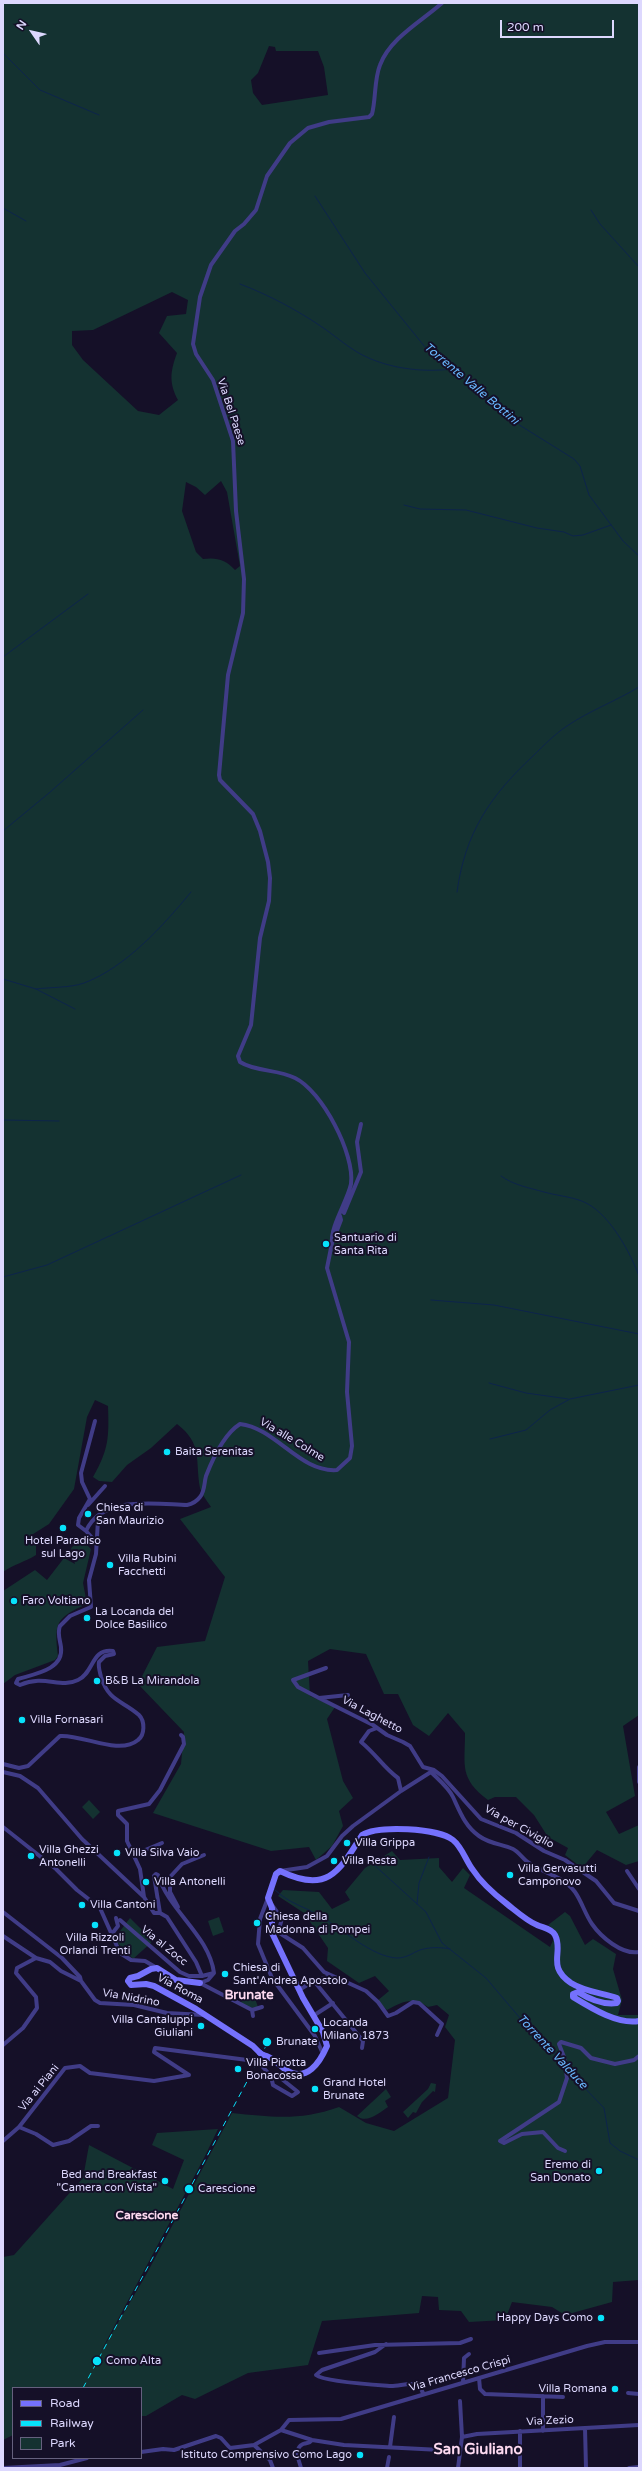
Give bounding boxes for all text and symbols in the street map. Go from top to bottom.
north arrow [12,12,52,52]
scale bar [502,12,616,38]
text: N [14,18,29,32]
text: 200 m [507,20,544,34]
water label: Torrente Valle Bottini [421,340,521,428]
street label: Via Bel Paese [214,377,248,447]
place label: Santuario di Santa Rita [334,1231,397,1257]
marker: Santuario di Santa Rita [321,1239,331,1249]
street label: Via alle Colme [257,1415,327,1465]
place label: Baita Serenitas [175,1445,253,1459]
marker: Baita Serenitas [162,1447,172,1457]
place label: Chiesa di San Maurizio [96,1501,164,1527]
marker: Chiesa di San Maurizio [83,1509,93,1519]
marker: Hotel Paradiso sul Lago [58,1523,68,1533]
place label: Hotel Paradiso sul Lago [25,1534,101,1560]
place label: Villa Rubini Facchetti [118,1552,176,1578]
marker: Villa Rubini Facchetti [105,1560,115,1570]
place label: Faro Voltiano [22,1594,91,1608]
marker: Faro Voltiano [9,1596,19,1606]
place label: La Locanda del Dolce Basilico [95,1605,174,1631]
marker: La Locanda del Dolce Basilico [82,1613,92,1623]
place label: B&B La Mirandola [105,1674,199,1688]
marker: B&B La Mirandola [92,1676,102,1686]
street label: Via Laghetto [339,1694,405,1736]
place label: Villa Fornasari [30,1713,103,1727]
marker: Villa Fornasari [17,1715,27,1725]
street label: Via per Civiglio [482,1802,556,1852]
place label: Villa Grippa [355,1836,415,1850]
marker: Villa Grippa [342,1838,352,1848]
place label: Villa Ghezzi Antonelli [39,1843,99,1869]
place label: Villa Silva Vaio [125,1846,199,1860]
marker: Villa Silva Vaio [112,1848,122,1858]
marker: Villa Ghezzi Antonelli [26,1851,36,1861]
place label: Villa Resta [342,1854,396,1868]
marker: Villa Resta [329,1856,339,1866]
place label: Villa Gervasutti Camponovo [518,1862,597,1888]
marker: Villa Gervasutti Camponovo [505,1870,515,1880]
place label: Villa Antonelli [154,1875,225,1889]
marker: Villa Antonelli [141,1877,151,1887]
place label: Villa Cantoni [90,1898,155,1912]
marker: Villa Cantoni [77,1900,87,1910]
place label: Chiesa della Madonna di Pompei [265,1910,370,1936]
marker: Chiesa della Madonna di Pompei [252,1918,262,1928]
marker: Villa Rizzoli Orlandi Trenti [90,1920,100,1930]
street label: Via al Zocc [138,1923,190,1969]
place label: Villa Rizzoli Orlandi Trenti [59,1931,131,1957]
place label: Chiesa di Sant'Andrea Apostolo [233,1961,348,1987]
marker: Chiesa di Sant'Andrea Apostolo [220,1969,230,1979]
street label: Via Roma [155,1971,205,2007]
street label: Via Nidrino [101,1986,161,2010]
district label: Brunate [224,1988,274,2004]
water label: Torrente Valduce [514,2012,590,2092]
place label: Villa Cantaluppi Giuliani [111,2013,193,2039]
place label: Locanda Milano 1873 [323,2016,389,2042]
marker: Villa Cantaluppi Giuliani [196,2021,206,2031]
marker: Locanda Milano 1873 [310,2024,320,2034]
place label: Brunate [276,2035,318,2049]
marker: Brunate [261,2036,273,2048]
place label: Villa Pirotta Bonacossa [246,2056,306,2082]
street label: Via ai Piani [16,2062,62,2114]
marker: Villa Pirotta Bonacossa [233,2064,243,2074]
place label: Grand Hotel Brunate [323,2076,386,2102]
marker: Grand Hotel Brunate [310,2084,320,2094]
place label: Eremo di San Donato [530,2158,591,2184]
marker: Eremo di San Donato [594,2166,604,2176]
place label: Bed and Breakfast "Camera con Vista" [57,2168,157,2194]
marker: Bed and Breakfast "Camera con Vista" [160,2176,170,2186]
place label: Carescione [198,2182,256,2196]
marker: Carescione [183,2183,195,2195]
district label: Carescione [116,2209,178,2223]
place label: Happy Days Como [497,2311,593,2325]
marker: Happy Days Como [596,2313,606,2323]
street label: Via Francesco Crispi [408,2353,512,2395]
place label: Como Alta [106,2354,161,2368]
marker: Como Alta [91,2355,103,2367]
place label: Villa Romana [539,2382,607,2396]
marker: Villa Romana [610,2384,620,2394]
legend [12,2387,142,2459]
text: Road [50,2396,80,2410]
street label: Via Zezio [526,2413,574,2429]
text: Railway [50,2416,94,2430]
text: Park [50,2436,76,2450]
district label: San Giuliano [433,2441,523,2459]
place label: Istituto Comprensivo Como Lago [181,2448,352,2462]
marker: Istituto Comprensivo Como Lago [355,2450,365,2460]

